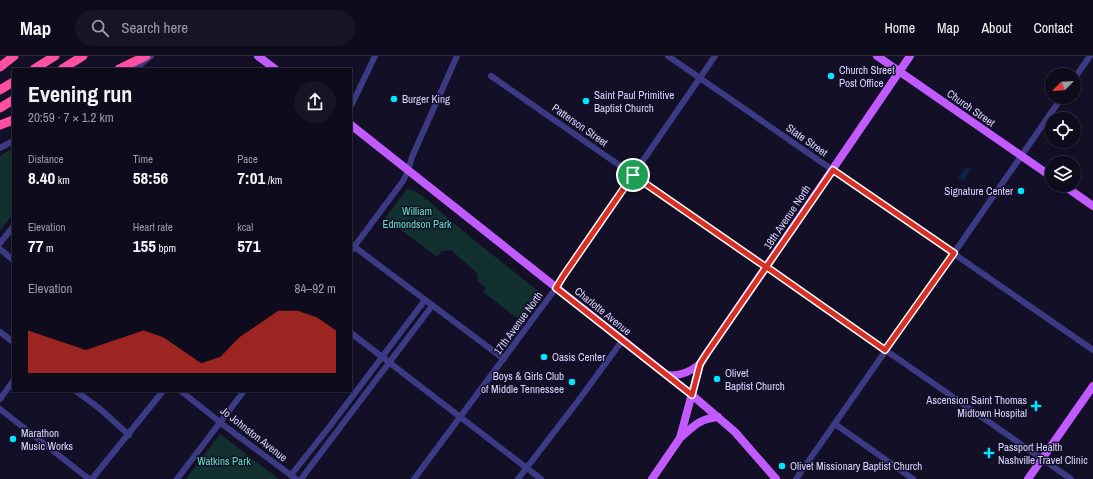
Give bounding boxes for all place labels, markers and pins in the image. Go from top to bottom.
place label: Church Street Post Office [839,63,895,90]
marker: Church Street Post Office [826,71,836,81]
place label: Saint Paul Primitive Baptist Church [594,88,674,115]
place label: Burger King [402,92,450,106]
marker: Burger King [389,94,399,104]
marker: Saint Paul Primitive Baptist Church [581,96,591,106]
pin [616,158,650,192]
place label: Signature Center [944,184,1013,198]
marker: Signature Center [1016,186,1026,196]
place label: Oasis Center [552,350,605,364]
marker: Oasis Center [539,352,549,362]
place label: Olivet Baptist Church [725,366,785,393]
place label: Boys & Girls Club of Middle Tennessee [481,369,564,396]
marker: Olivet Baptist Church [712,374,722,384]
marker: Boys & Girls Club of Middle Tennessee [567,377,577,387]
place label: Ascension Saint Thomas Midtown Hospital [925,393,1027,420]
marker: Ascension Saint Thomas Midtown Hospital [1030,400,1042,412]
place label: Marathon Music Works [21,426,73,453]
marker: Marathon Music Works [8,434,18,444]
place label: Passport Health Nashville Travel Clinic [998,440,1088,467]
marker: Passport Health Nashville Travel Clinic [983,447,995,459]
place label: Olivet Missionary Baptist Church [790,459,922,473]
marker: Olivet Missionary Baptist Church [777,461,787,471]

